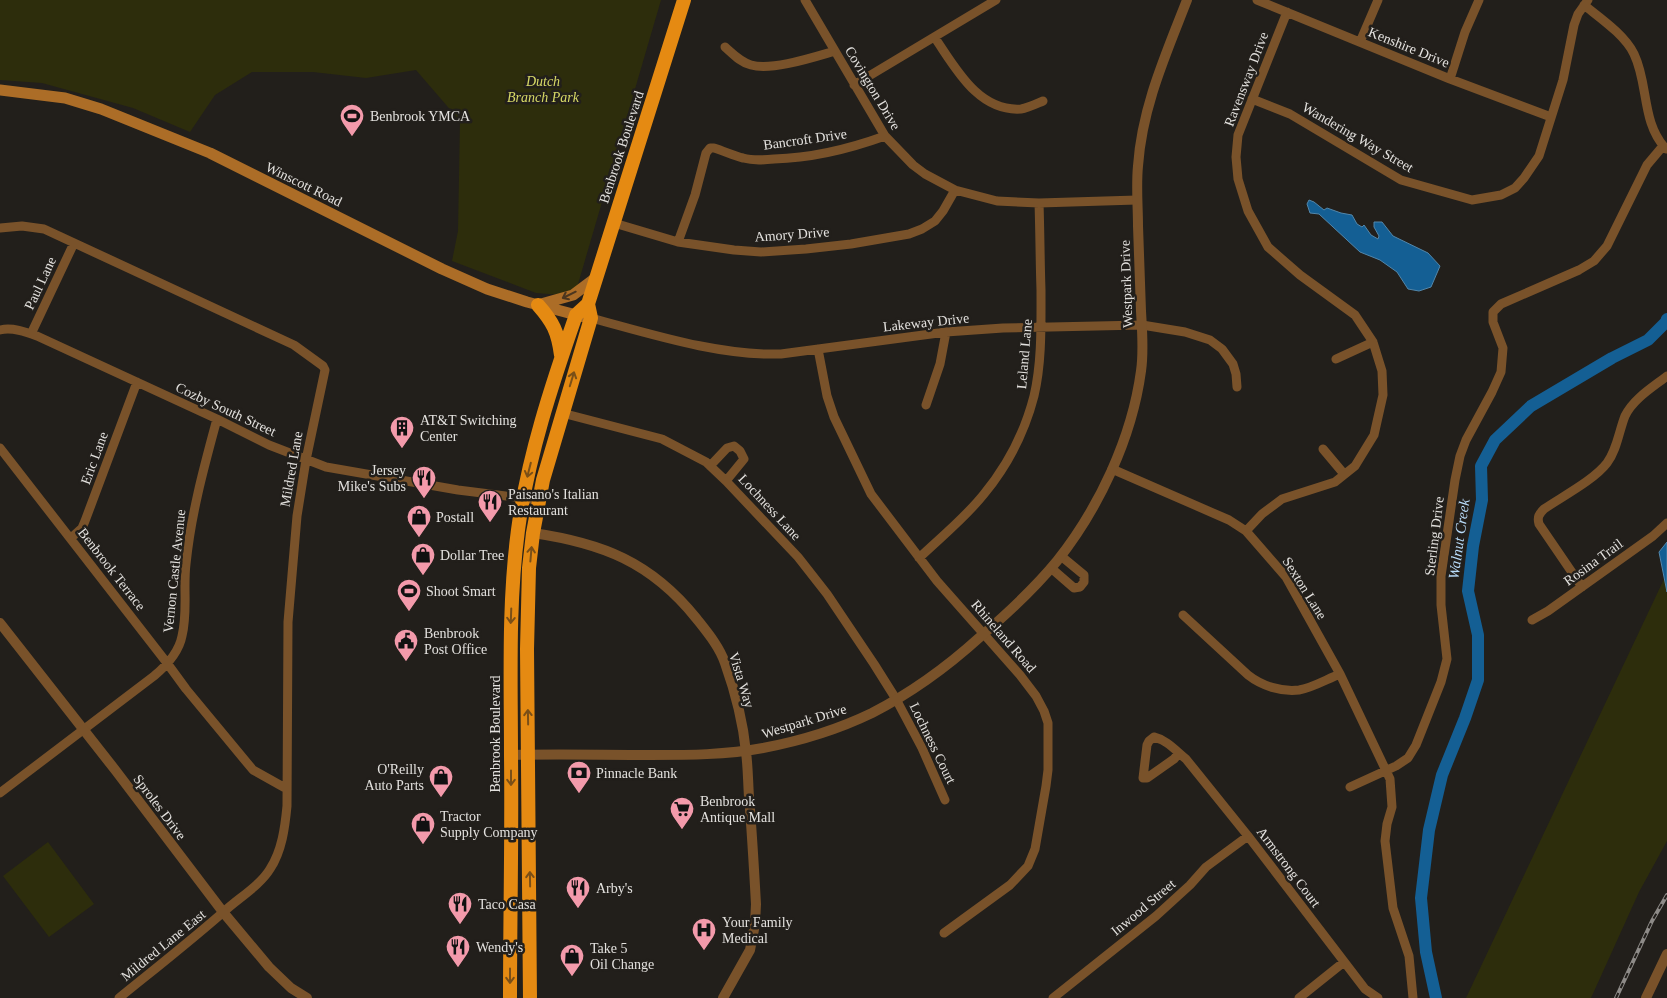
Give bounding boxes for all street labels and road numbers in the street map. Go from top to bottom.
street label: Kenshire Drive [1366,24,1451,71]
street label: Ravensway Drive [1222,30,1271,129]
street label: Covington Drive [842,44,903,133]
street label: Benbrook Boulevard [596,89,647,205]
street label: Wandering Way Street [1300,99,1416,175]
street label: Bancroft Drive [762,126,848,153]
street label: Winscott Road [263,160,344,209]
street label: Amory Drive [754,224,830,245]
street label: Westpark Drive [1117,240,1136,328]
street label: Paul Lane [22,254,59,312]
street label: Lakeway Drive [882,311,970,334]
street label: Leland Lane [1014,318,1035,390]
street label: Cozby South Street [173,380,278,439]
street label: Eric Lane [78,430,111,486]
street label: Mildred Lane [277,430,306,508]
street label: Lochness Lane [735,471,804,543]
street label: Sterling Drive [1422,496,1447,577]
street label: Vernon Castle Avenue [161,509,188,634]
street label: Benbrook Terrace [75,525,148,613]
street label: Rosina Trail [1561,536,1626,589]
street label: Sexton Lane [1280,554,1330,622]
street label: Rhineland Road [968,597,1039,675]
street label: Vista Way [726,651,757,710]
street label: Benbrook Boulevard [488,675,503,793]
street label: Lochness Court [906,700,959,786]
street label: Westpark Drive [760,701,848,742]
street label: Sproles Drive [130,772,189,843]
street label: Armstrong Court [1254,824,1324,910]
street label: Inwood Street [1108,876,1178,938]
street label: Mildred Lane East [118,907,209,984]

